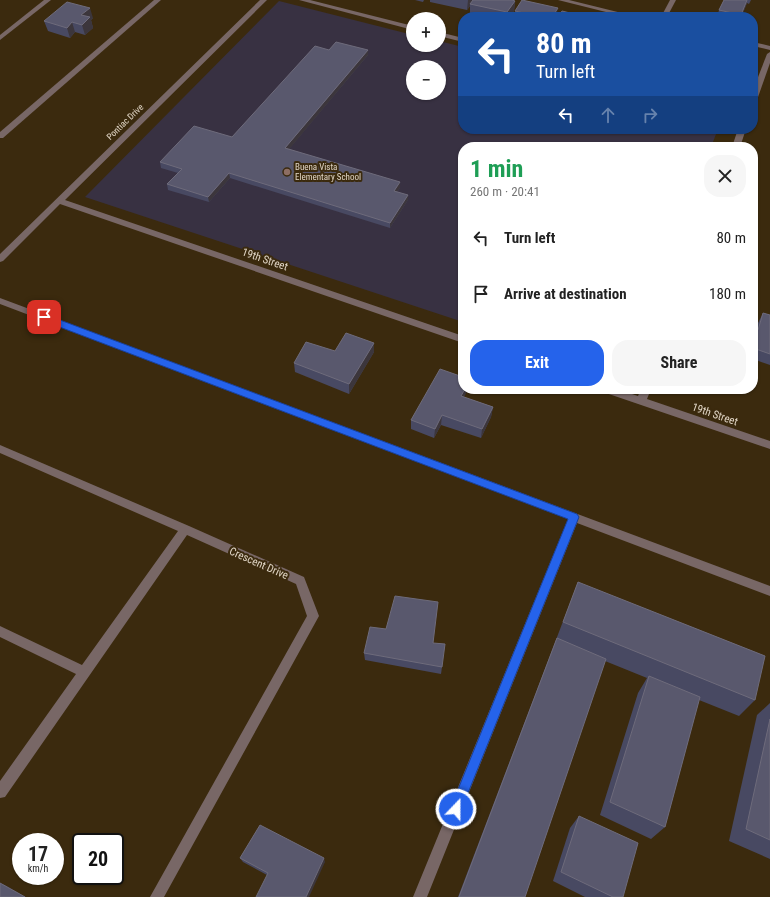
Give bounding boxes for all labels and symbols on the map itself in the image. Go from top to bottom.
street label: Pontiac Drive [105,102,145,142]
place label: Buena Vista Elementary School [295,162,361,182]
marker: Buena Vista Elementary School [282,167,292,177]
street label: 19th Street [240,246,290,273]
pin [27,300,61,334]
street label: 19th Street [690,401,740,428]
street label: Crescent Drive [227,545,290,582]
position arrow [435,788,477,830]
speed limit sign: 20 [72,833,124,885]

